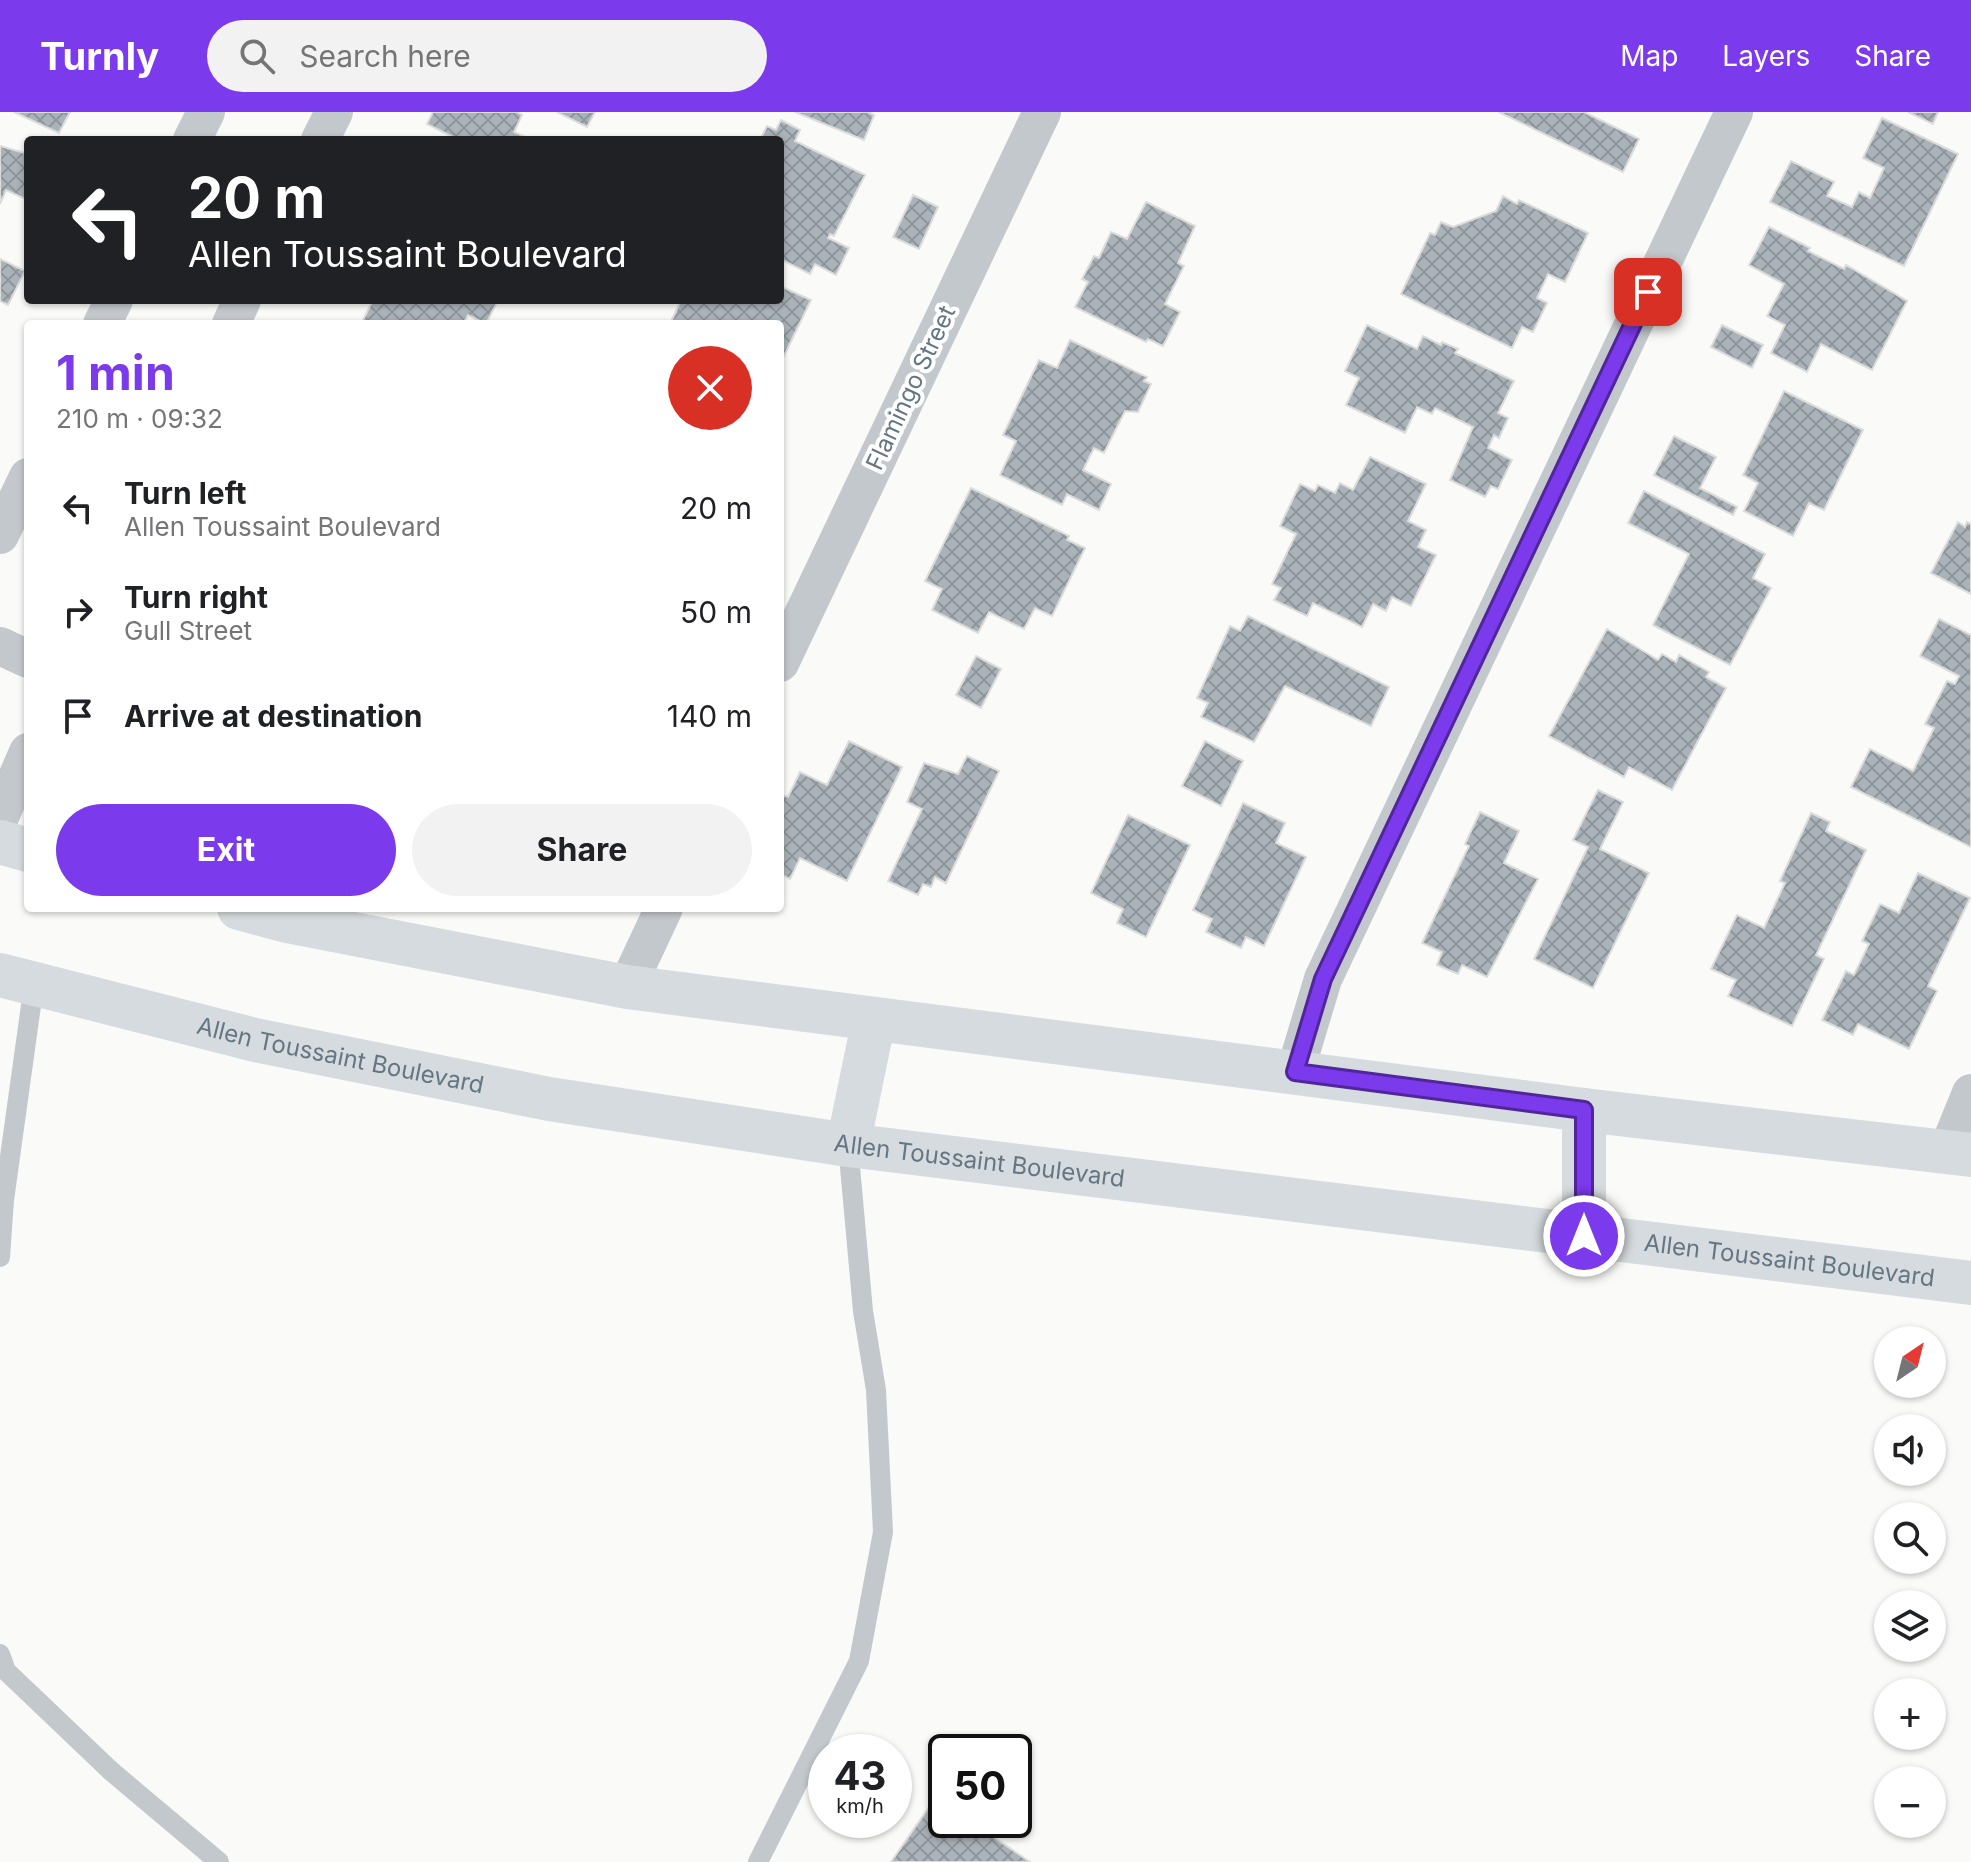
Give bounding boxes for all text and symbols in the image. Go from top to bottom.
search box [207,20,767,92]
text: Turnly [40,33,159,79]
icon: search [235,34,279,78]
text: Search here [299,38,471,74]
text: Map [1620,39,1678,73]
text: Layers [1722,39,1810,73]
text: Share [1854,39,1931,73]
text: 20 m [188,164,325,232]
icon: left [56,168,160,272]
text: Allen Toussaint Boulevard [188,232,627,276]
pin [1614,258,1682,326]
icon: arrive [1626,270,1670,314]
street label: Flamingo Street [860,301,961,475]
text: 1 min [56,343,175,402]
button: close [668,346,752,430]
text: 210 m · 09:32 [56,403,223,434]
text: Turn left [124,475,246,511]
icon: left [56,486,100,530]
text: 20 m [680,490,752,526]
text: Allen Toussaint Boulevard [124,511,441,542]
text: Turn right [124,579,268,615]
icon: right [56,590,100,634]
text: 50 m [680,594,752,630]
text: Gull Street [124,615,252,646]
icon: arrive [56,694,100,738]
text: Arrive at destination [124,698,422,734]
text: 140 m [667,698,752,734]
button: Exit [56,804,396,896]
button: Share [412,804,752,896]
street label: Allen Toussaint Boulevard [194,1011,487,1100]
street label: Allen Toussaint Boulevard [832,1128,1127,1193]
position arrow [1542,1194,1626,1278]
street label: Allen Toussaint Boulevard [1642,1228,1936,1292]
north arrow [1874,1326,1946,1398]
map controls [1874,1326,1946,1838]
button: sound [1874,1414,1946,1486]
button: search [1874,1502,1946,1574]
button: layers [1874,1590,1946,1662]
button: + [1874,1678,1946,1750]
speed limit sign: 50 [928,1734,1032,1838]
text: 43 [834,1751,886,1800]
button: − [1874,1766,1946,1838]
text: km/h [836,1794,884,1818]

